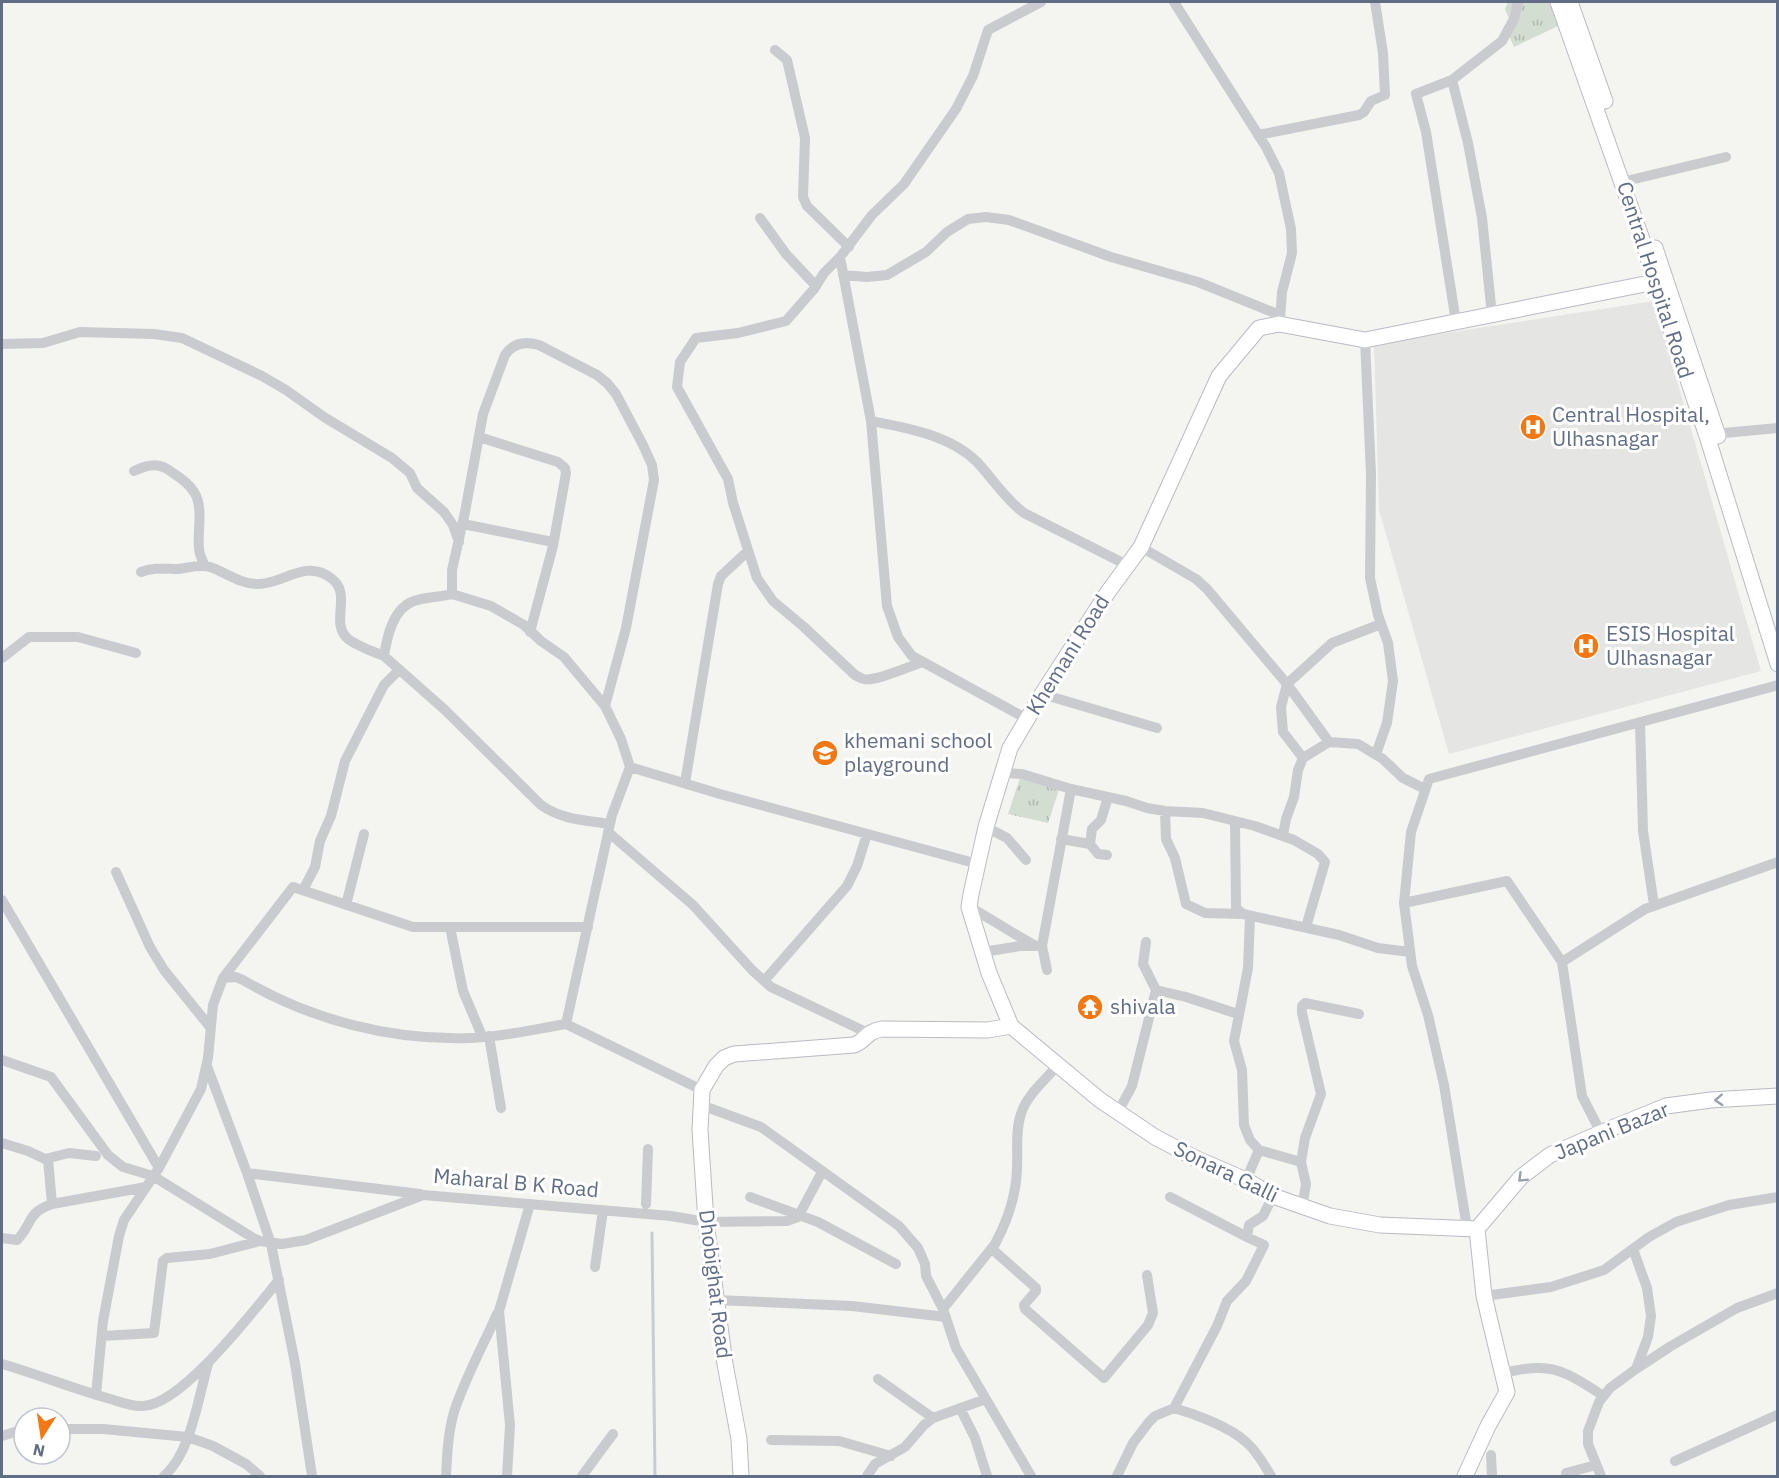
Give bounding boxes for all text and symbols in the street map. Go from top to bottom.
street label: Central Hospital Road [1611,178,1701,382]
place label: Central Hospital, Ulhasnagar [1552,400,1710,452]
hospital icon: Central Hospital, Ulhasnagar [1518,412,1548,442]
street label: Khemani Road [1019,589,1115,720]
place label: ESIS Hospital Ulhasnagar [1606,619,1735,671]
hospital icon: ESIS Hospital Ulhasnagar [1571,631,1601,661]
place label: khemani school playground [844,726,992,778]
school or university icon: khemani school playground [810,738,840,768]
temple icon: shivala [1075,992,1105,1022]
place label: shivala [1110,992,1176,1020]
one-way arrow [1715,1093,1724,1106]
street label: Japani Bazar [1550,1094,1673,1166]
street label: Sonara Galli [1169,1134,1283,1209]
street label: Maharal B K Road [432,1161,600,1203]
one-way arrow [1518,1171,1528,1182]
street label: Dhobighat Road [693,1208,739,1360]
north arrow [12,1406,72,1466]
text: N [31,1440,47,1462]

